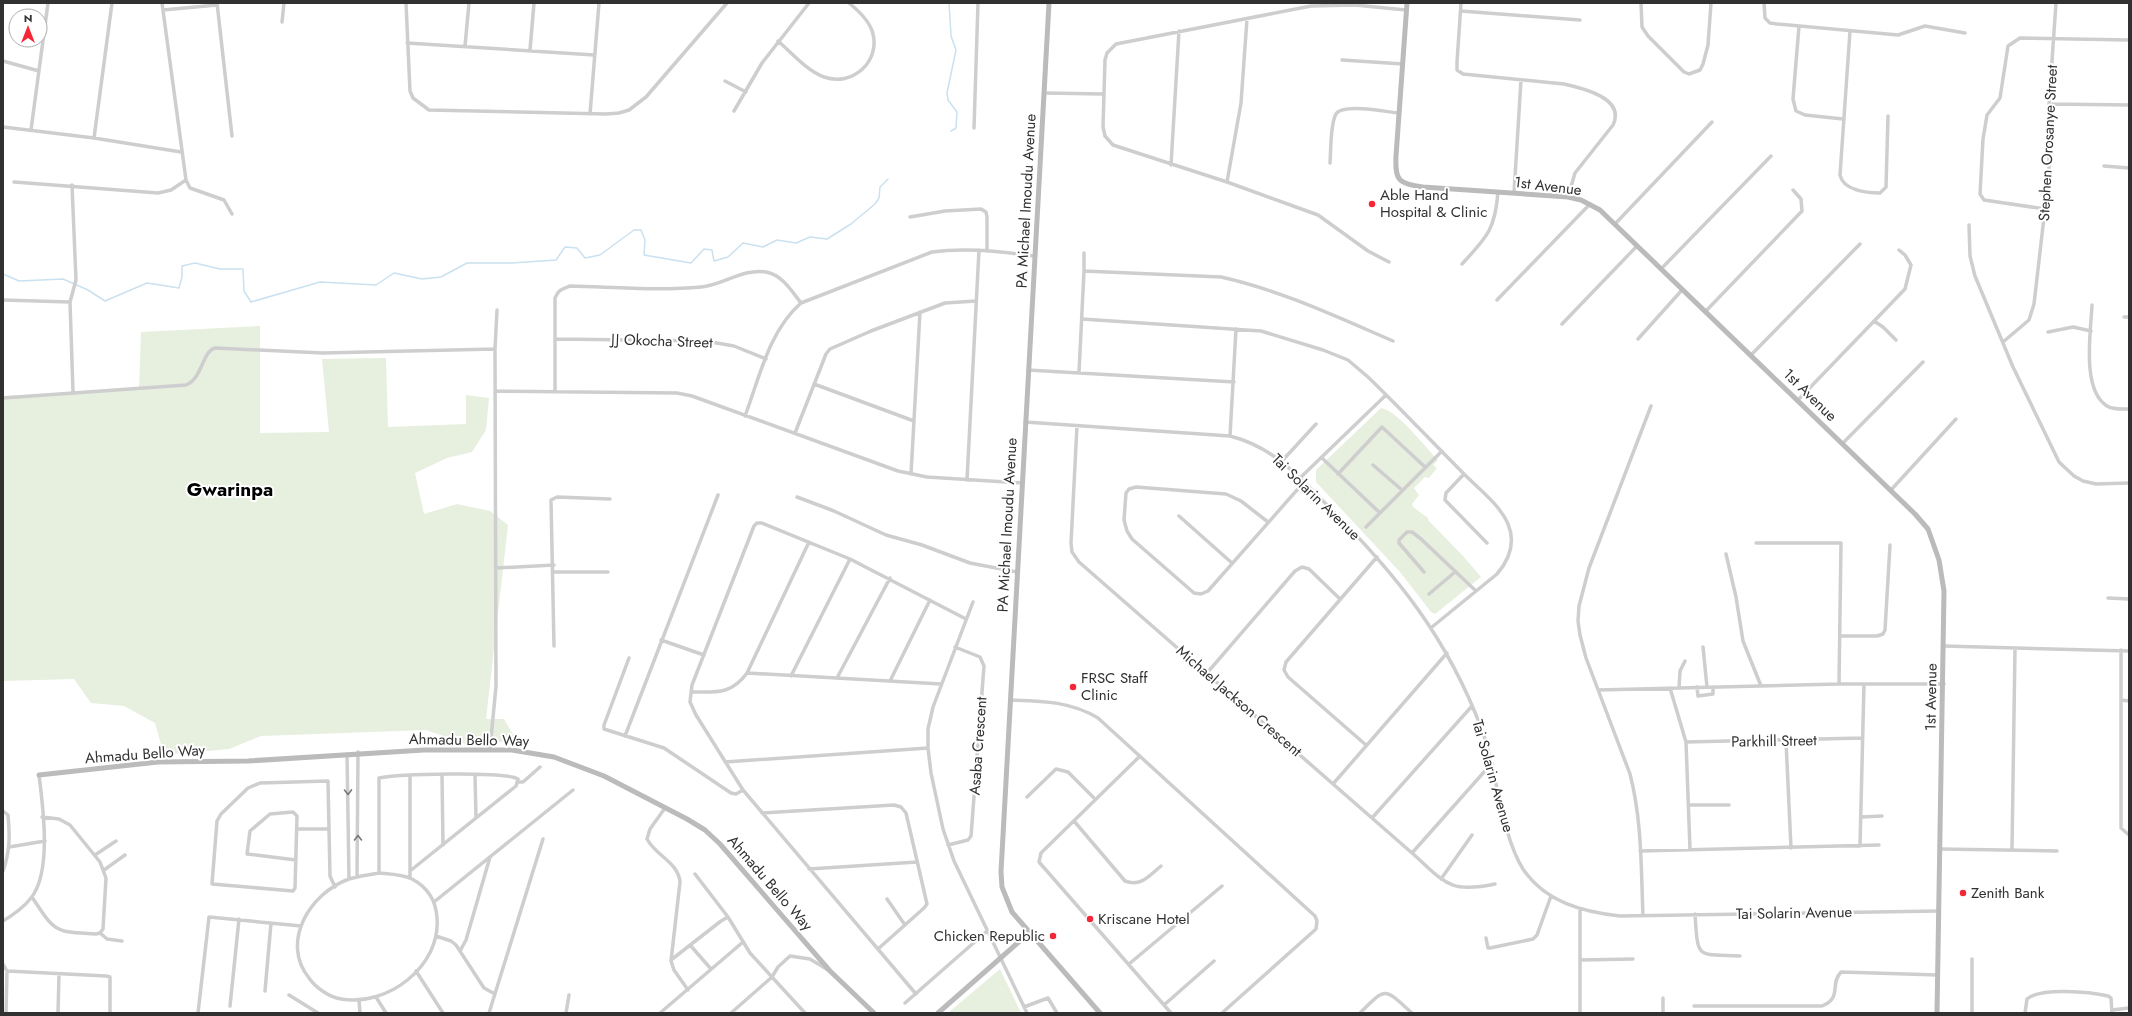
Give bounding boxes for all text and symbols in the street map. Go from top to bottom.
north arrow [8,8,48,48]
text: N [24,10,32,26]
street label: Stephen Orosanye Street [2033,64,2063,222]
street label: PA Michael Imoudu Avenue [1010,113,1042,289]
street label: 1st Avenue [1513,171,1583,201]
place label: Able Hand Hospital & Clinic [1380,184,1487,223]
marker: Able Hand Hospital & Clinic [1367,199,1377,209]
street label: JJ Okocha Street [609,328,714,354]
street label: 1st Avenue [1778,364,1842,427]
street label: PA Michael Imoudu Avenue [991,437,1023,613]
street label: Tai Solarin Avenue [1267,449,1366,546]
district label: Gwarinpa [187,476,273,503]
street label: Michael Jackson Crescent [1171,640,1307,762]
street label: 1st Avenue [1919,663,1943,731]
place label: FRSC Staff Clinic [1081,667,1148,706]
marker: FRSC Staff Clinic [1068,682,1078,692]
street label: Asaba Crescent [964,696,992,796]
street label: Tai Solarin Avenue [1466,717,1520,835]
street label: Ahmadu Bello Way [409,728,530,752]
street label: Parkhill Street [1731,729,1817,753]
street label: Ahmadu Bello Way [84,739,206,769]
one-way arrow [344,789,352,795]
street label: Ahmadu Bello Way [722,830,818,936]
one-way arrow [354,835,362,841]
place label: Zenith Bank [1971,882,2045,904]
marker: Zenith Bank [1958,888,1968,898]
street label: Tai Solarin Avenue [1736,901,1853,925]
place label: Kriscane Hotel [1098,908,1190,930]
marker: Kriscane Hotel [1085,914,1095,924]
place label: Chicken Republic [934,925,1045,947]
marker: Chicken Republic [1048,931,1058,941]

